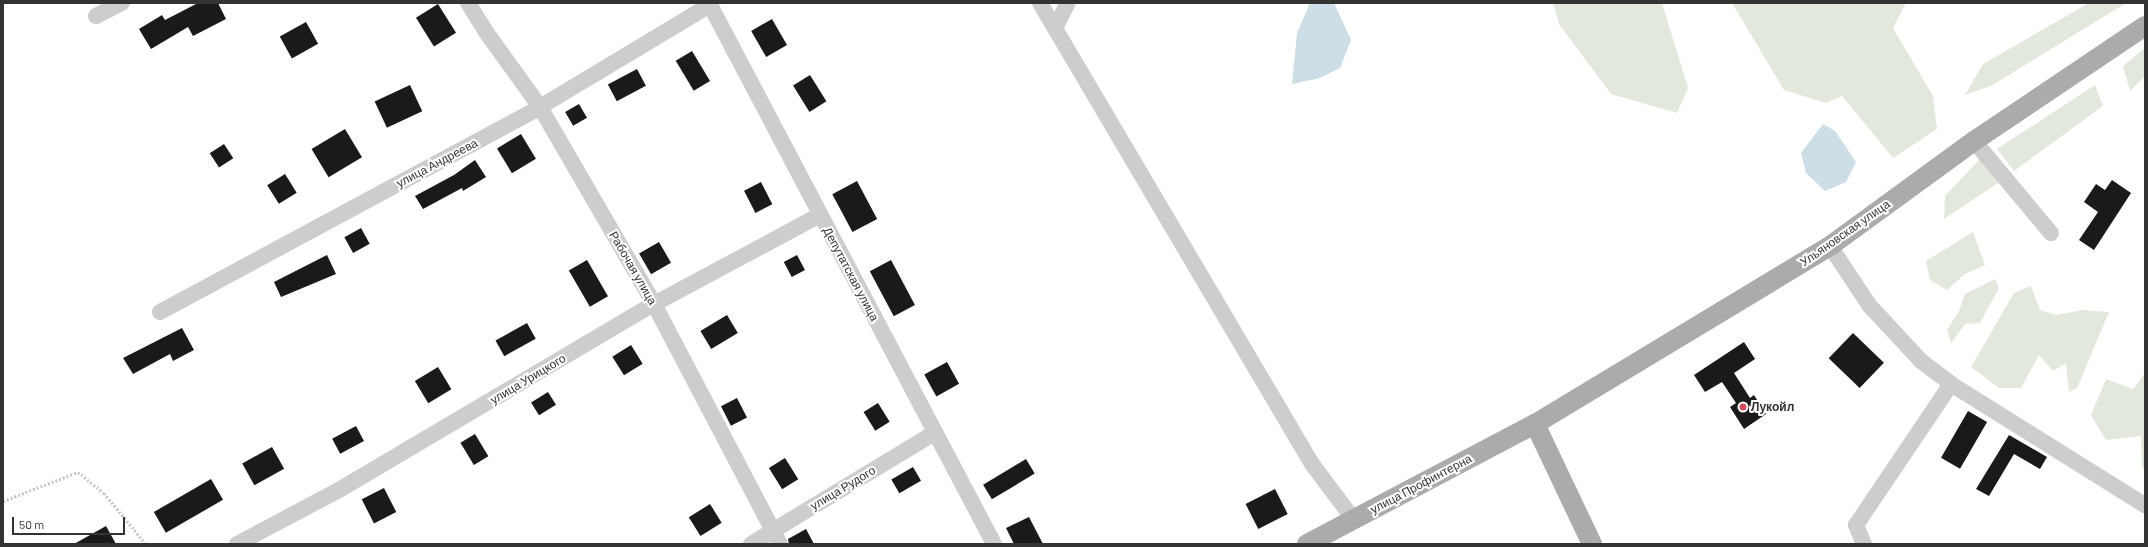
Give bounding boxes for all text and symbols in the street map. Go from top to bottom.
street label: улица Андреева [394,136,480,190]
street label: Ульяновская улица [1797,197,1893,269]
street label: Депутатская улица [820,224,882,324]
street label: Рабочая улица [606,229,660,307]
street label: улица Урицкого [488,351,568,407]
place label: Лукойл [1751,400,1794,414]
marker: Лукойл [1738,402,1748,412]
street label: улица Профинтерна [1368,451,1474,517]
street label: улица Рудого [808,463,878,513]
scale bar [14,509,127,535]
text: 50 m [19,517,44,531]

